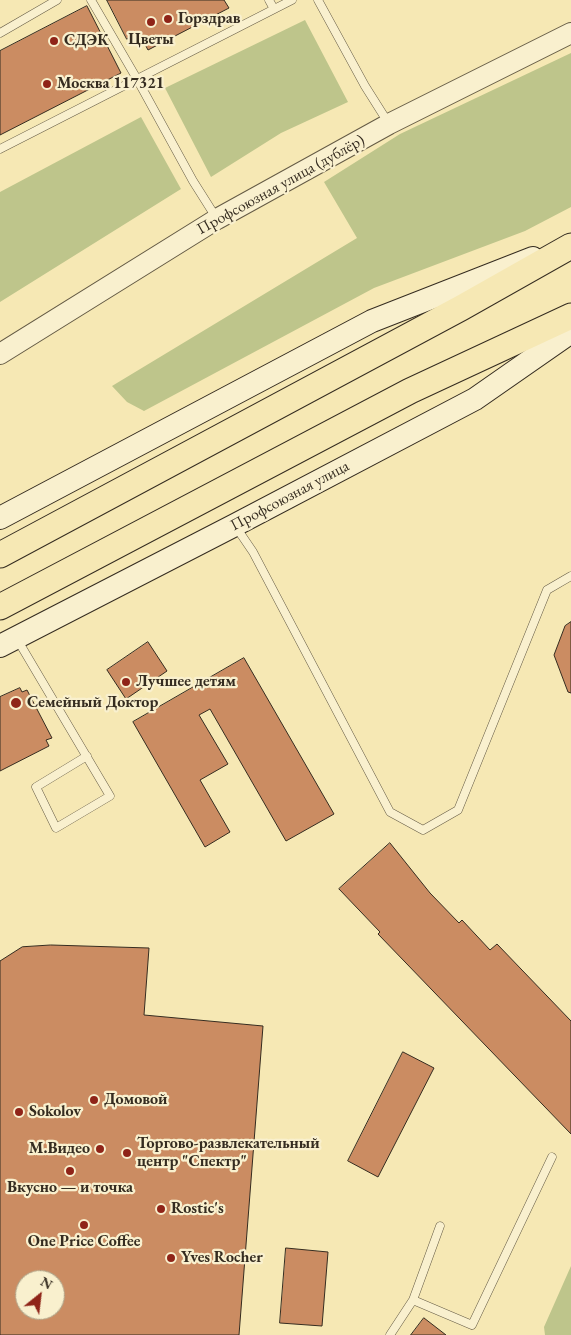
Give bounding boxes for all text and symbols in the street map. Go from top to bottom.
place label: Горздрав [178,9,240,29]
marker: Горздрав [162,13,174,25]
marker: Цветы [145,16,157,28]
place label: Цветы [128,30,174,50]
place label: СДЭК [64,31,108,51]
marker: СДЭК [48,35,60,47]
place label: Москва 117321 [57,74,164,94]
marker: Москва 117321 [41,78,53,90]
street label: Профсоюзная улица (дублёр) [194,131,368,239]
street label: Профсоюзная улица [227,457,353,535]
place label: Лучшее детям [136,672,236,692]
marker: Лучшее детям [120,676,132,688]
place label: Семейный Доктор [27,693,158,713]
marker: Семейный Доктор [9,696,23,710]
place label: Домовой [104,1090,167,1110]
marker: Домовой [88,1094,100,1106]
place label: Sokolov [29,1102,81,1122]
marker: Sokolov [13,1106,25,1118]
place label: Торгово-развлекательный центр "Спектр" [137,1134,320,1172]
place label: М.Видео [29,1139,90,1159]
marker: М.Видео [94,1143,106,1155]
marker: Торгово-развлекательный центр "Спектр" [121,1147,133,1159]
marker: Вкусно — и точка [64,1165,76,1177]
place label: Вкусно — и точка [7,1178,133,1198]
place label: Rostic's [171,1199,224,1219]
marker: Rostic's [155,1203,167,1215]
marker: One Price Coffee [78,1219,90,1231]
place label: One Price Coffee [28,1232,140,1252]
place label: Yves Rocher [181,1248,263,1268]
marker: Yves Rocher [165,1252,177,1264]
north arrow [15,1270,65,1320]
text: N [37,1272,56,1293]

